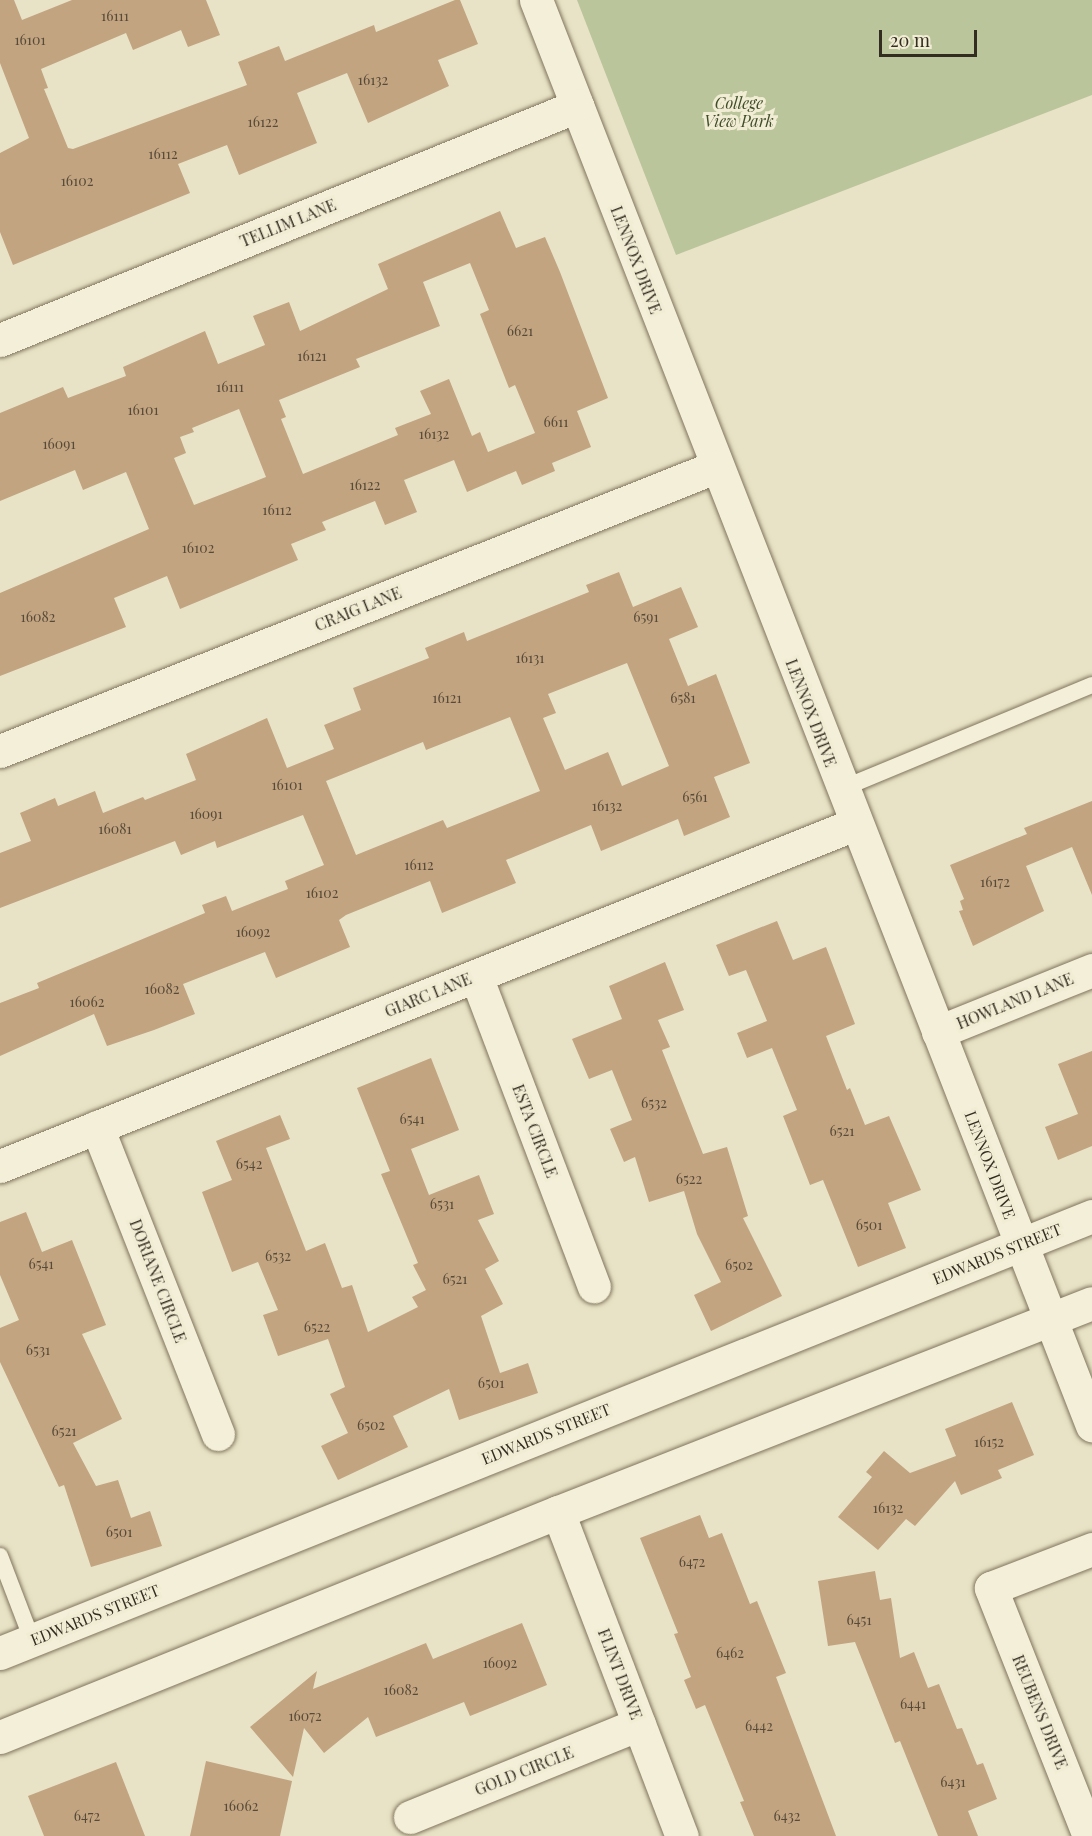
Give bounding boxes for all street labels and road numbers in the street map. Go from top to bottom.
street label: TELLIM LANE [237,195,339,251]
street label: LENNOX DRIVE [607,203,665,317]
street label: CRAIG LANE [312,583,404,635]
street label: LENNOX DRIVE [782,656,840,770]
street label: GIARC LANE [382,969,474,1021]
street label: HOWLAND LANE [954,969,1076,1033]
street label: ESTA CIRCLE [508,1082,562,1180]
street label: LENNOX DRIVE [961,1108,1019,1222]
street label: DORIANE CIRCLE [126,1216,190,1346]
street label: EDWARDS STREET [930,1219,1064,1289]
street label: EDWARDS STREET [479,1399,613,1469]
street label: EDWARDS STREET [28,1580,162,1650]
street label: FLINT DRIVE [594,1626,646,1722]
street label: REUBENS DRIVE [1008,1652,1072,1772]
street label: GOLD CIRCLE [472,1742,576,1800]

